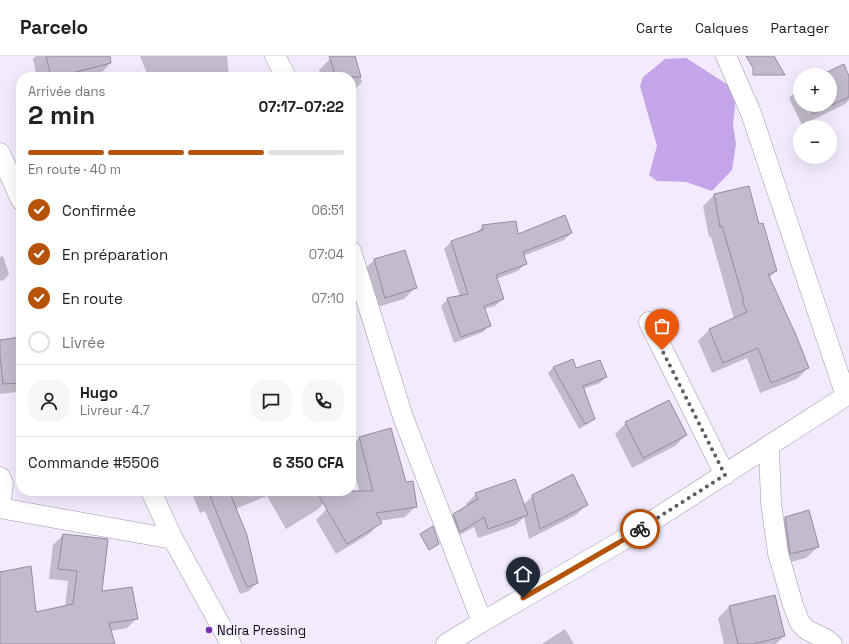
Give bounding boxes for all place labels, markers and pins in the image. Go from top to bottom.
pin [645,309,679,350]
pin [506,557,540,598]
place label: Ndira Pressing [217,622,306,639]
marker: Ndira Pressing [204,625,214,635]

